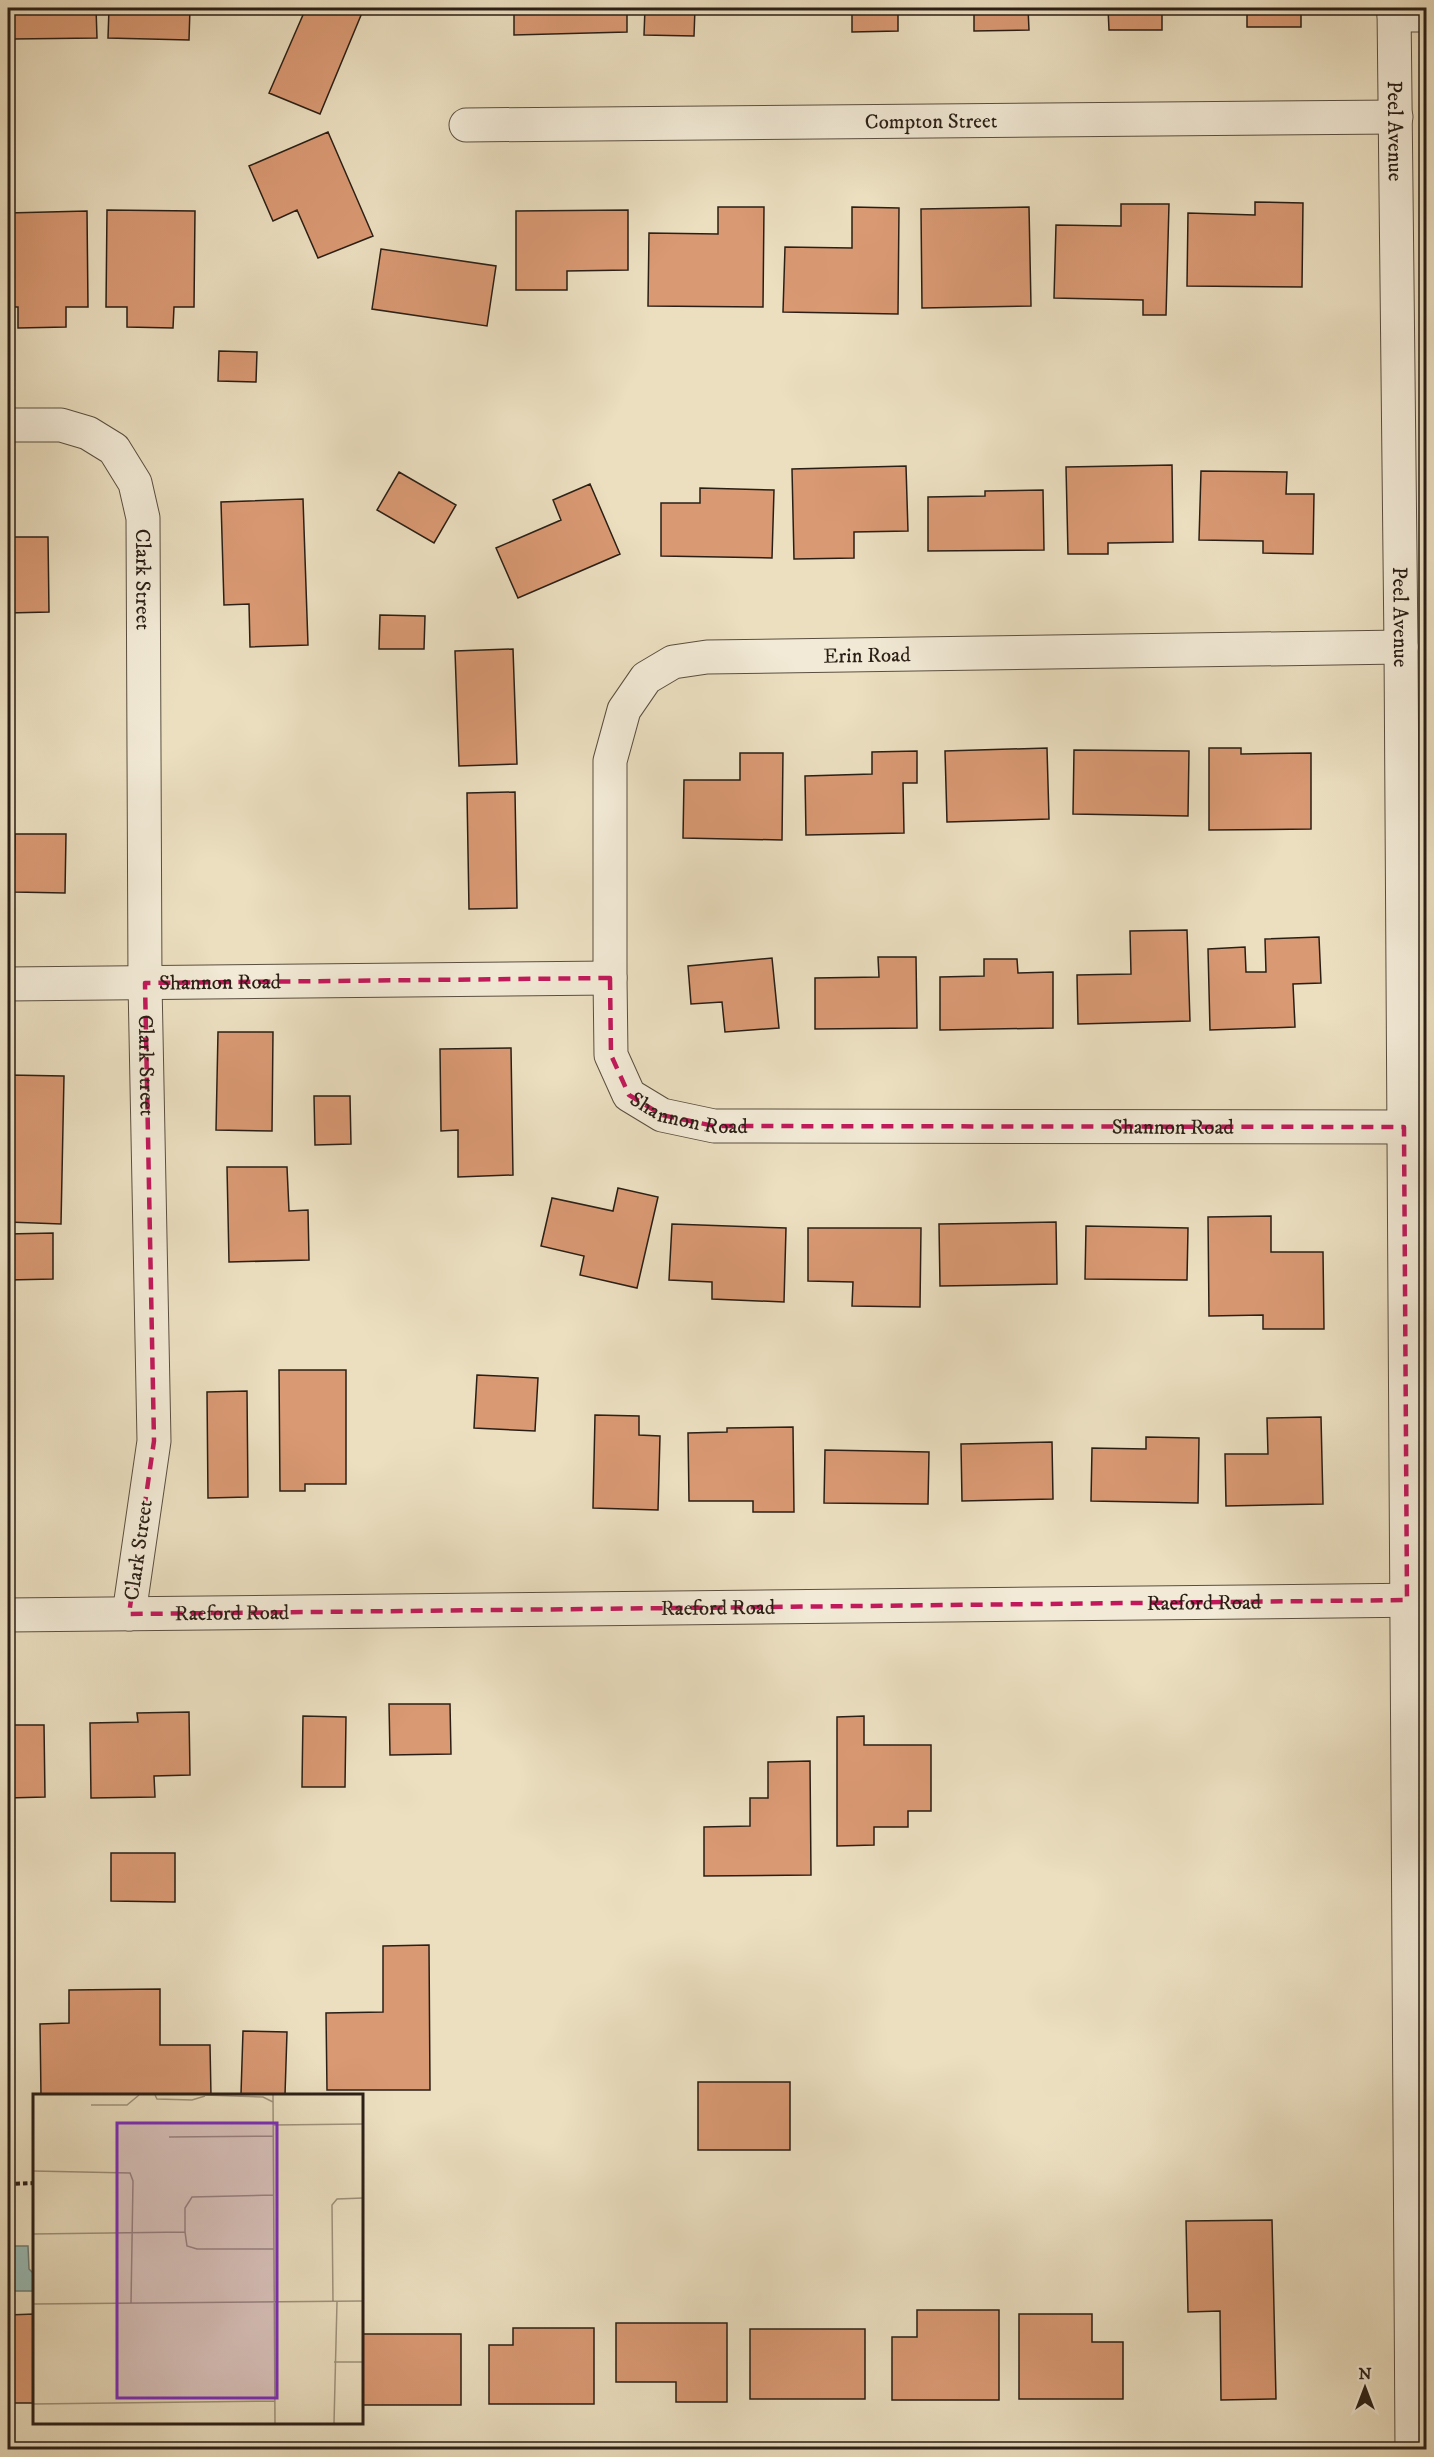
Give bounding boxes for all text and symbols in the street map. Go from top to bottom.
street label: Peel Avenue [1381,80,1408,182]
street label: Compton Street [865,108,998,136]
street label: Clark Street [129,529,155,631]
street label: Peel Avenue [1386,566,1413,668]
street label: Erin Road [823,642,911,670]
street label: Shannon Road [159,969,282,996]
street label: Clark Street [132,1014,160,1117]
street label: Shannon Road [625,1087,748,1141]
street label: Shannon Road [1112,1115,1234,1141]
street label: Clark Street [119,1498,159,1602]
street label: Raeford Road [1147,1590,1262,1617]
street label: Raeford Road [661,1595,776,1622]
street label: Raeford Road [175,1600,290,1627]
inset map [33,2094,363,2424]
north arrow [1335,2358,1395,2418]
text: N [1358,2364,1372,2384]

